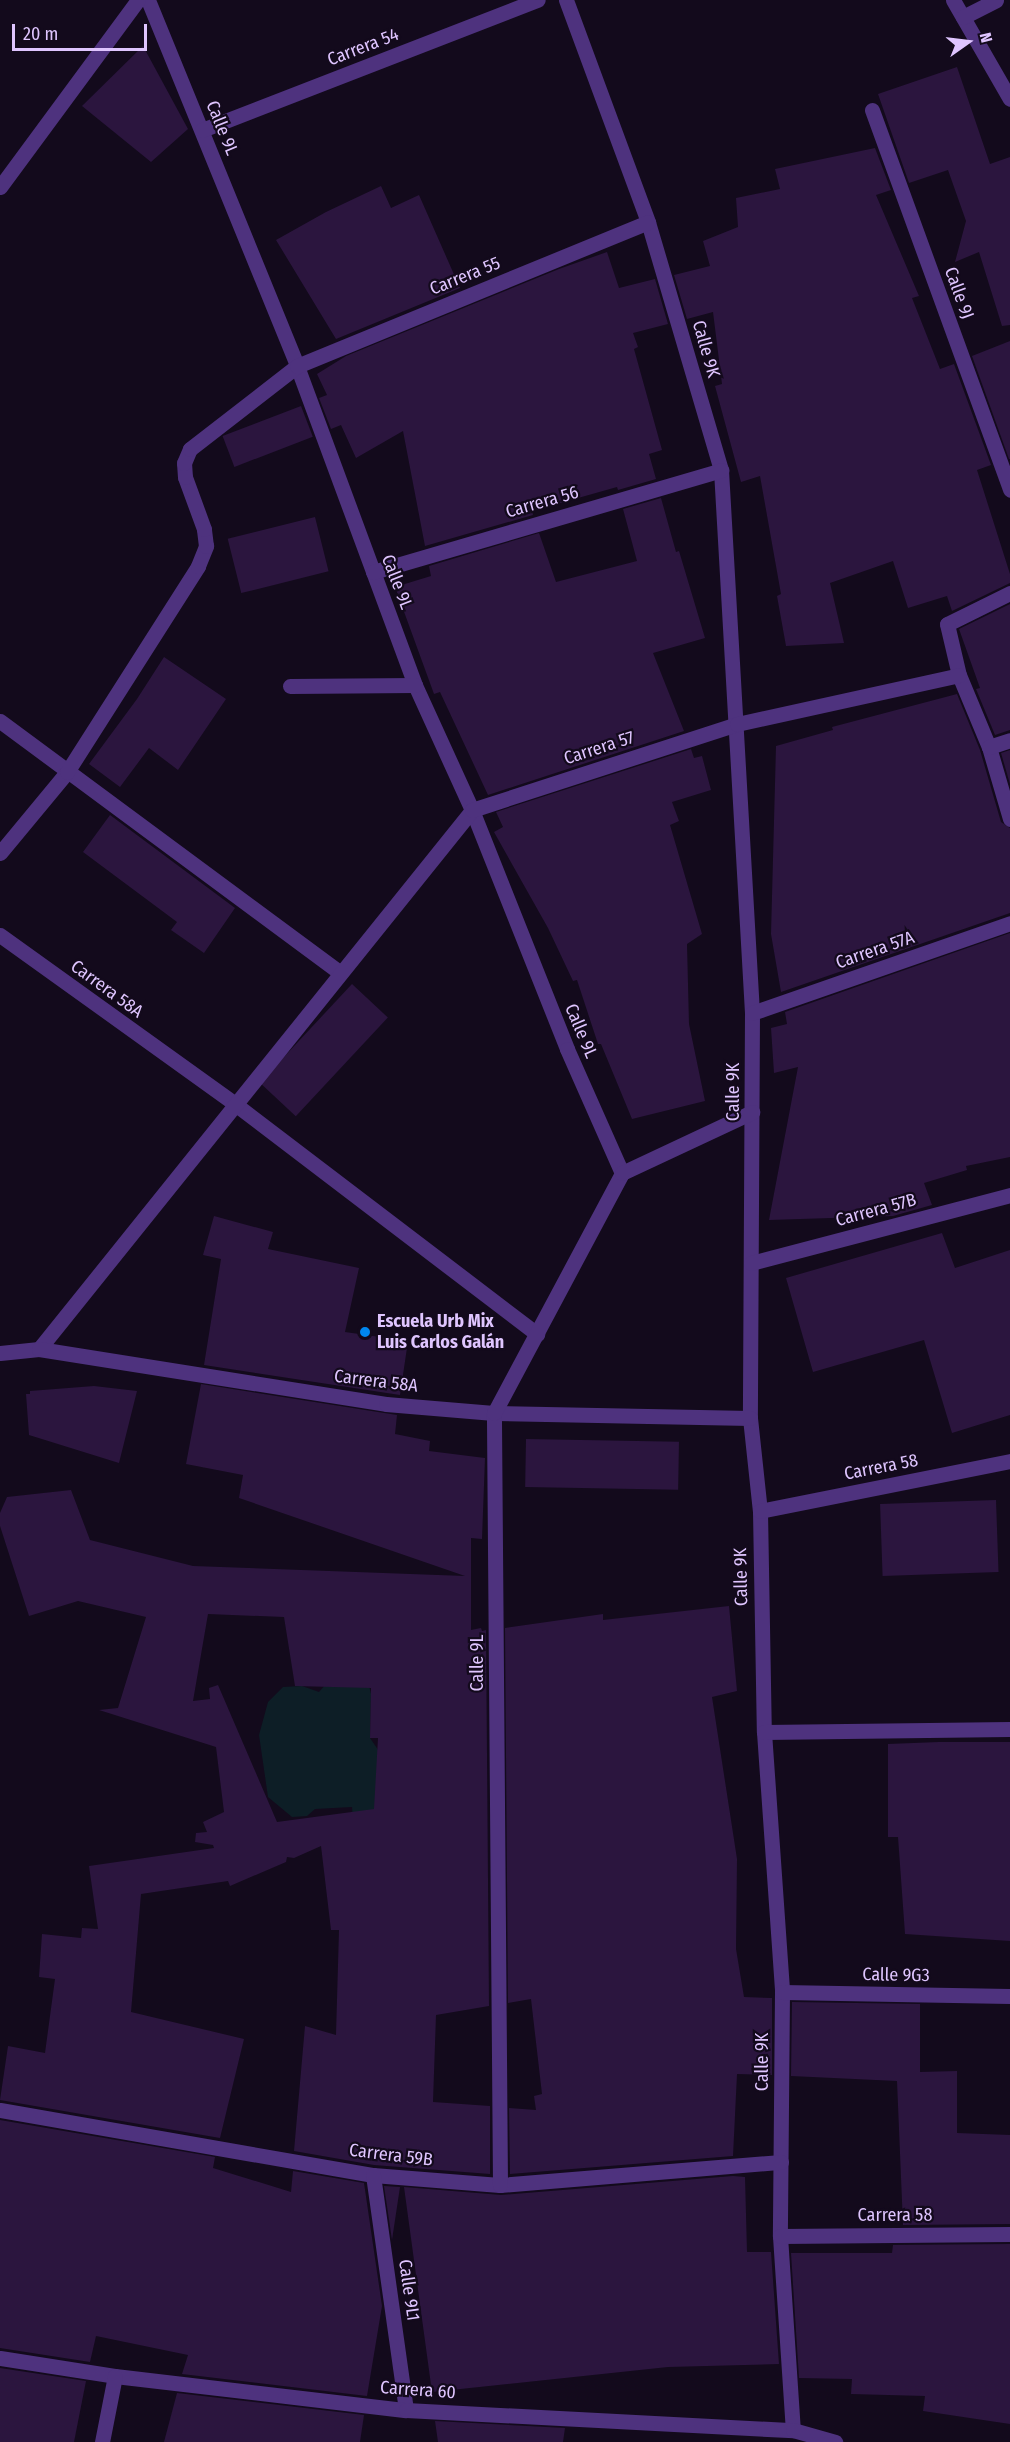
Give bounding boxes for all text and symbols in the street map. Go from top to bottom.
scale bar [15,12,150,50]
north arrow [938,12,998,72]
text: 20 m [23,23,58,45]
street label: Carrera 54 [324,24,402,70]
text: N [976,31,996,44]
street label: Calle 9L [201,98,243,158]
street label: Carrera 55 [427,252,503,300]
street label: Calle 9J [940,264,978,322]
street label: Calle 9K [688,318,724,380]
street label: Carrera 56 [503,481,581,523]
street label: Calle 9L [377,552,417,612]
street label: Carrera 57 [561,726,637,770]
street label: Carrera 57A [833,927,917,973]
street label: Carrera 58A [67,956,147,1022]
street label: Calle 9L [560,1001,602,1061]
street label: Calle 9K [722,1063,744,1121]
street label: Carrera 57B [833,1189,919,1231]
place label: Escuela Urb Mix Luis Carlos Galán [377,1311,504,1354]
marker: Escuela Urb Mix Luis Carlos Galán [358,1325,372,1339]
street label: Carrera 58A [333,1365,419,1397]
street label: Carrera 58 [842,1449,920,1485]
street label: Calle 9K [730,1548,752,1606]
street label: Calle 9L [466,1635,488,1691]
street label: Calle 9G3 [862,1964,930,1986]
street label: Calle 9K [751,2033,773,2091]
street label: Carrera 59B [348,2139,434,2171]
street label: Carrera 58 [858,2204,932,2226]
street label: Calle 9L1 [394,2258,424,2322]
street label: Carrera 60 [379,2377,457,2403]

